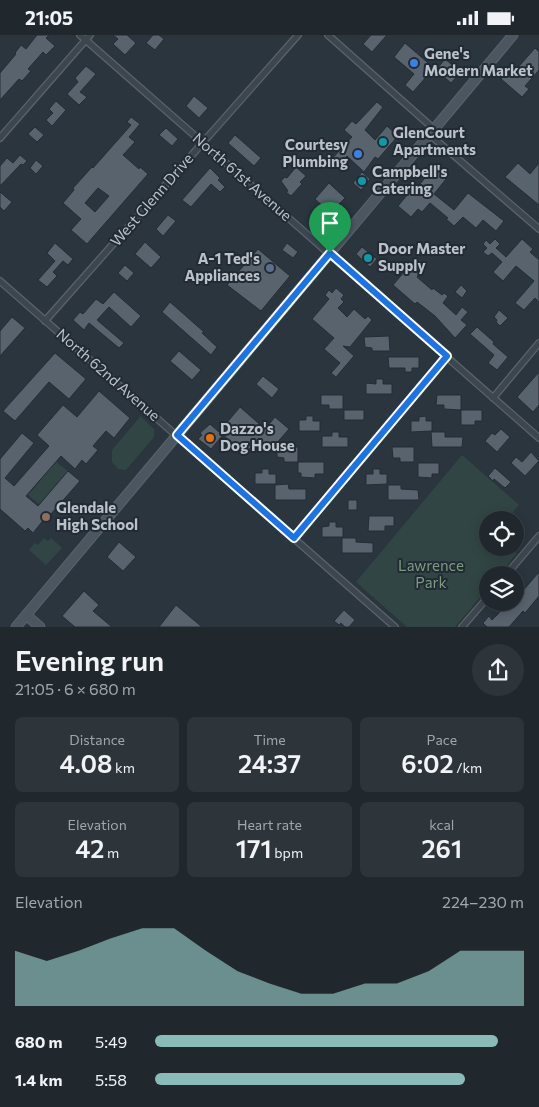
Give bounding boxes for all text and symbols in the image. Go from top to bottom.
text: 21:05 [25,6,73,29]
place label: Gene's Modern Market [424,44,533,79]
marker: Gene's Modern Market [408,57,420,69]
place label: GlenCourt Apartments [393,123,476,158]
street label: North 61st Avenue [189,128,296,224]
place label: Courtesy Plumbing [283,135,349,170]
marker: GlenCourt Apartments [377,136,389,148]
marker: Courtesy Plumbing [352,148,364,160]
street label: West Glenn Drive [106,149,196,249]
place label: Campbell's Catering [372,162,447,197]
marker: Campbell's Catering [356,175,368,187]
pin [309,202,351,253]
icon: arrive [316,209,344,237]
place label: Door Master Supply [378,239,465,274]
place label: A-1 Ted's Appliances [184,249,260,284]
marker: Door Master Supply [362,252,374,264]
marker: A-1 Ted's Appliances [264,262,276,274]
street label: North 62nd Avenue [53,324,164,424]
place label: Dazzo's Dog House [220,419,295,454]
marker: Dazzo's Dog House [204,432,216,444]
place label: Glendale High School [56,498,138,533]
marker: Glendale High School [40,511,52,523]
map controls [479,511,524,611]
button: locate [479,511,524,556]
park label: Lawrence Park [398,556,464,591]
button: layers [479,566,524,611]
text: Evening run [15,643,164,677]
button: share [472,644,524,696]
text: 21:05 · 6 × 680 m [15,679,136,698]
text: Distance [69,731,125,748]
text: Time [253,731,286,748]
text: Pace [427,731,457,748]
text: 4.08 [59,748,112,778]
text: 24:37 [238,748,301,778]
text: 6:02 [401,748,454,778]
text: km [112,759,135,776]
text: /km [454,759,482,776]
text: Elevation [68,816,127,833]
text: Heart rate [237,816,302,833]
text: kcal [429,816,454,833]
text: 42 [75,833,104,863]
text: 171 [236,833,272,863]
text: 261 [422,833,462,863]
text: m [104,844,119,861]
text: bpm [272,844,303,861]
text: Elevation [15,892,83,911]
text: 224–230 m [442,892,524,911]
text: 680 m [15,1032,62,1051]
text: 5:49 [95,1032,127,1051]
text: 1.4 km [15,1070,62,1089]
text: 5:58 [95,1070,127,1089]

